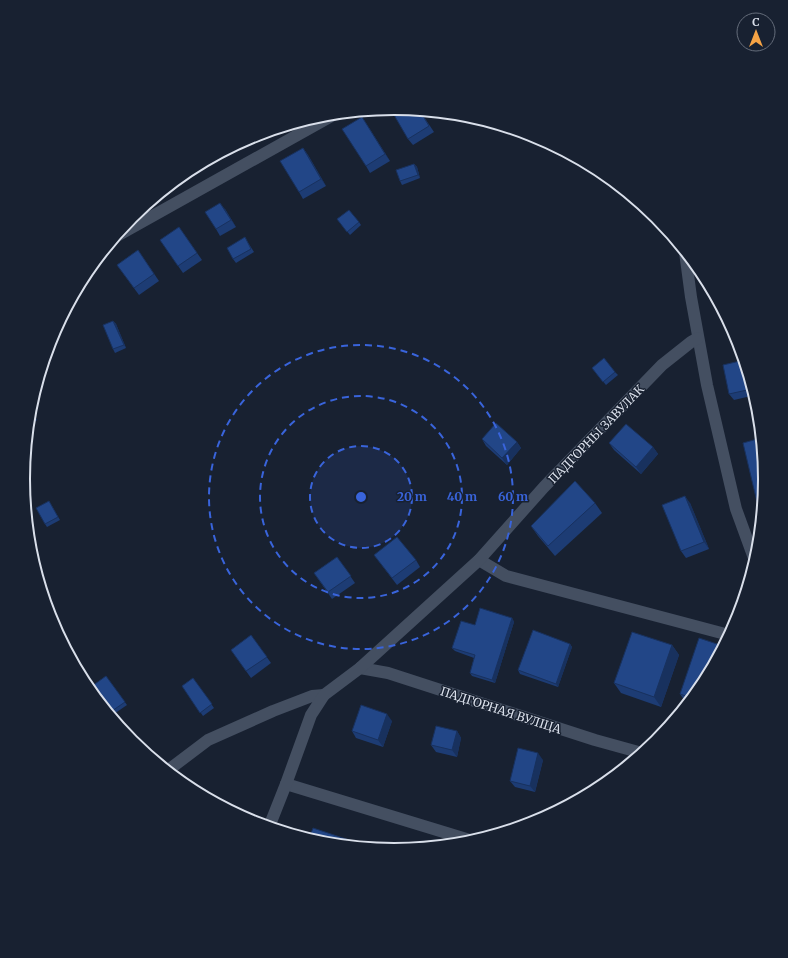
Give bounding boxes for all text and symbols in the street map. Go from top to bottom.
north arrow [736,12,776,52]
text: С [752,15,760,29]
street label: ПАДГОРНЫ ЗАВУЛАК [545,381,647,486]
text: 20 m [397,489,427,504]
text: 40 m [447,489,477,504]
text: 60 m [498,489,528,504]
centre of rings [354,490,368,504]
street label: ПАДГОРНАЯ ВУЛІЦА [439,683,564,737]

